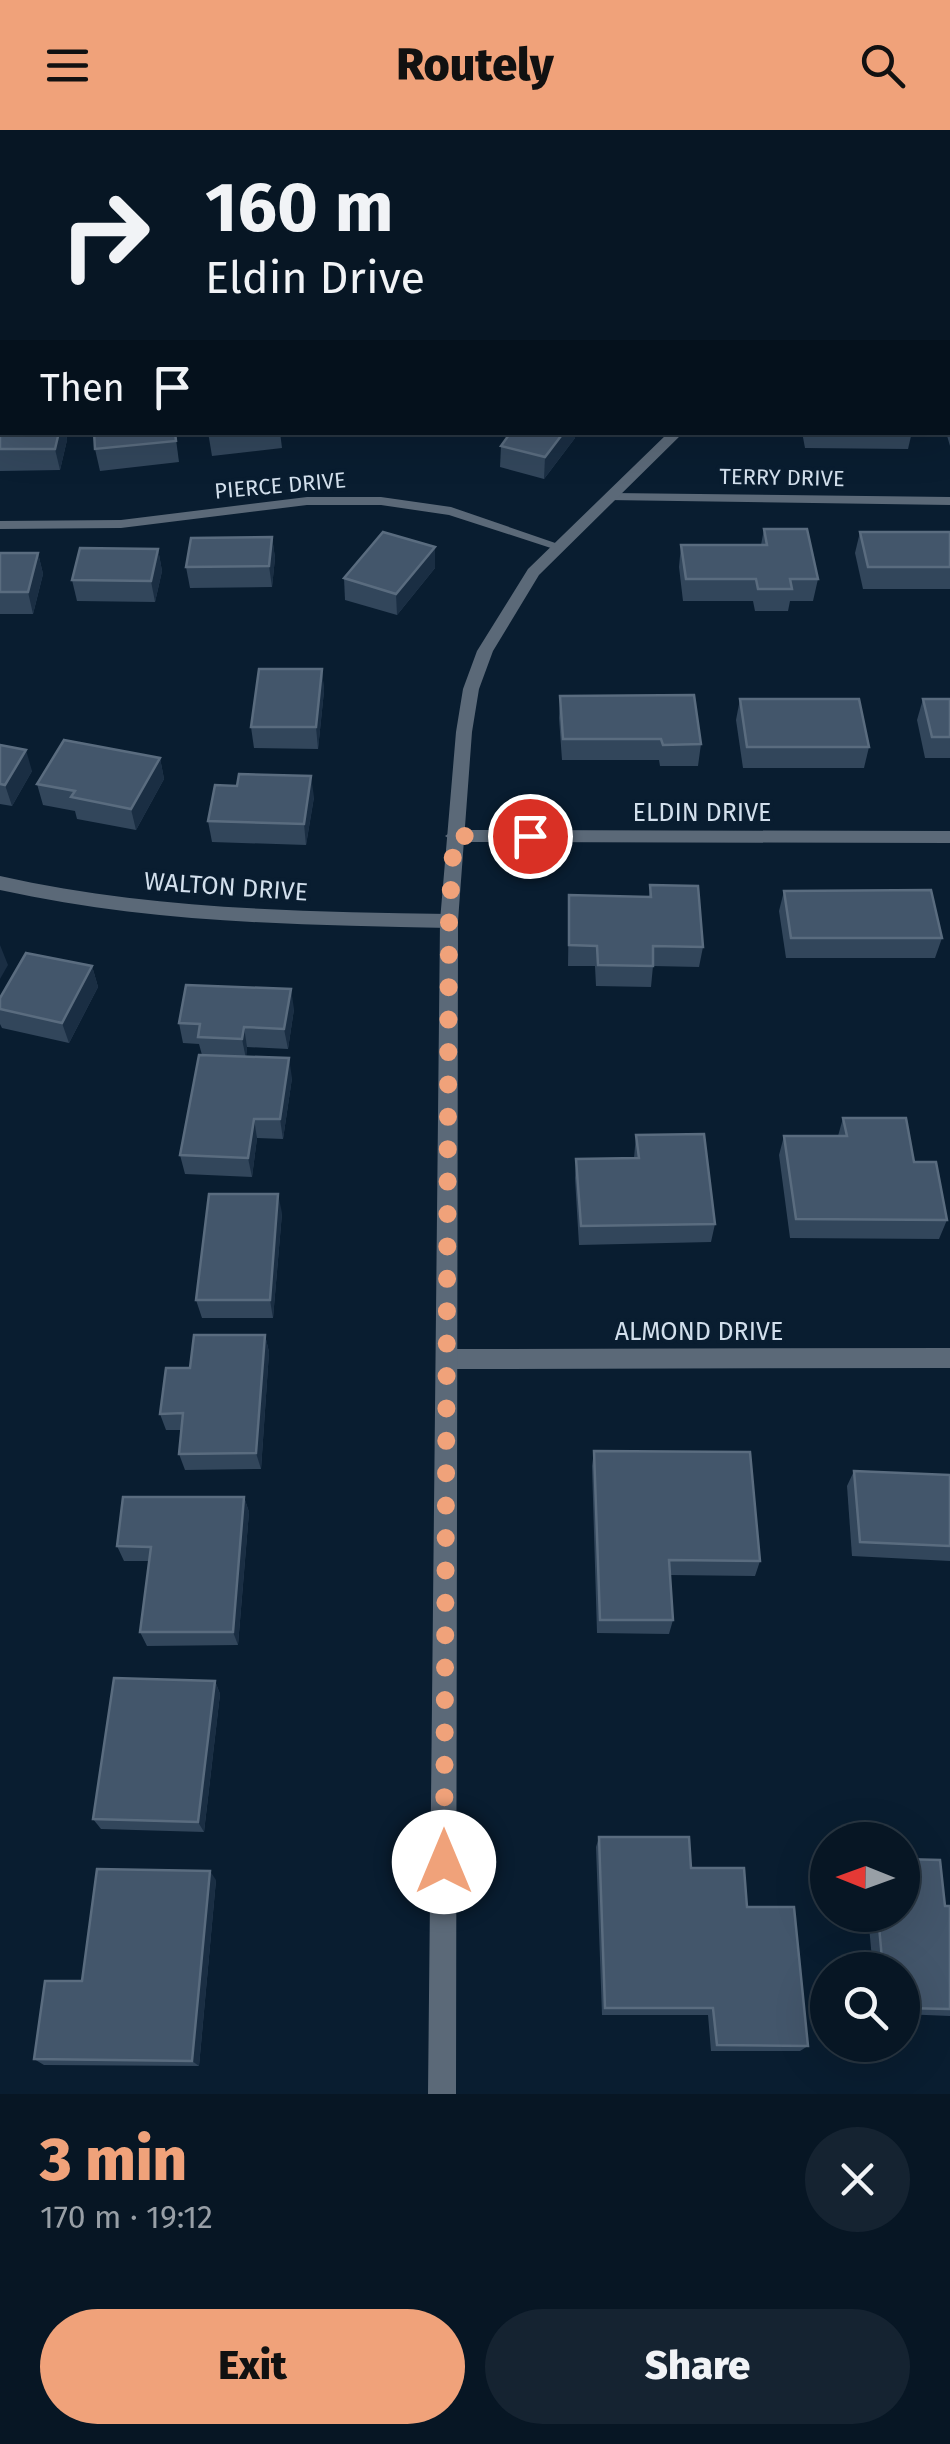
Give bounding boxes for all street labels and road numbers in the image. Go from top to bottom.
street label: TERRY DRIVE [719,463,845,492]
street label: PIERCE DRIVE [213,466,347,505]
street label: ELDIN DRIVE [633,798,771,828]
street label: WALTON DRIVE [143,866,309,908]
street label: ALMOND DRIVE [615,1317,783,1347]

